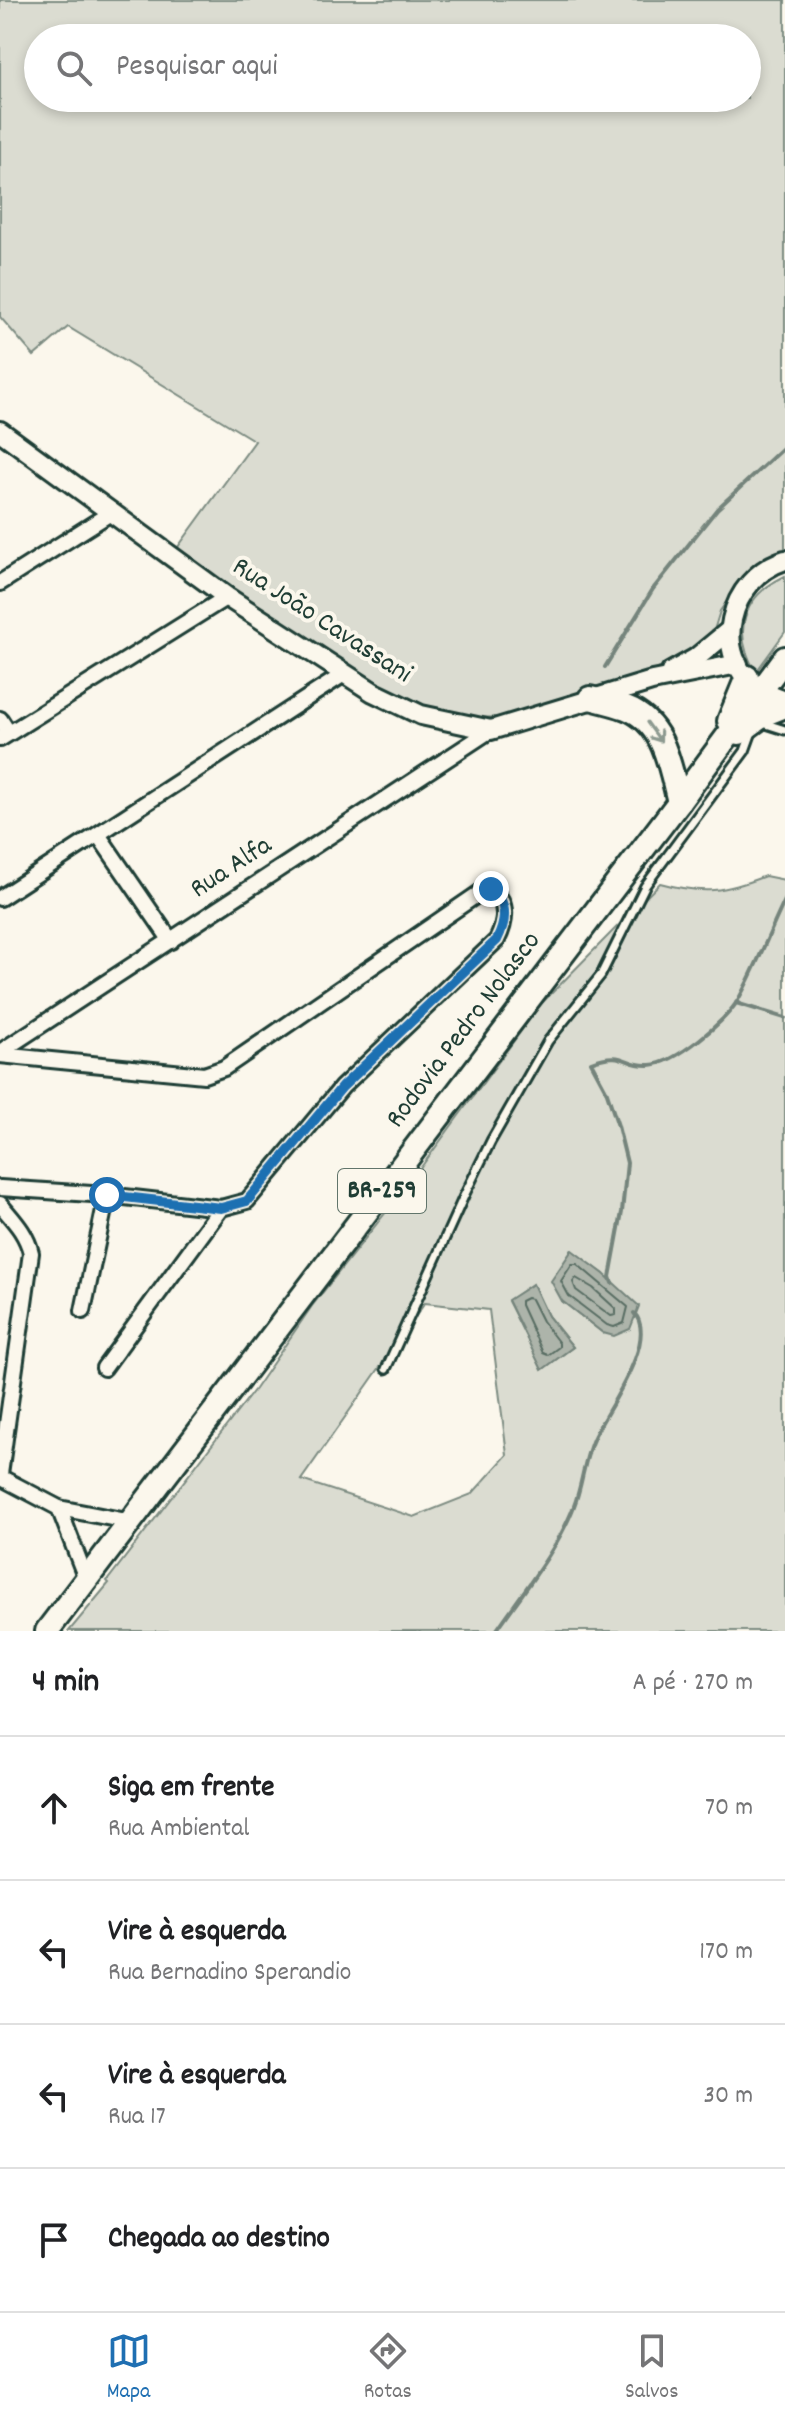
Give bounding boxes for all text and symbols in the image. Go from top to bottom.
search box [24,24,761,112]
icon: search [52,46,96,90]
text: Pesquisar aqui [116,47,278,90]
street label: Rua João Cavassani [223,549,419,695]
one-way arrow [645,721,662,742]
street label: Rua Alfa [183,827,281,910]
route end [473,871,509,907]
street label: Rodovia Pedro Nolasco [378,924,552,1138]
road number: BR-259 [338,1169,426,1213]
route start [89,1177,125,1213]
text: 4 min [32,1659,99,1708]
text: A pé · 270 m [632,1665,753,1702]
text: Siga em frente [108,1768,275,1811]
icon: ahead [32,1786,76,1830]
text: 70 m [705,1790,753,1827]
text: Rua Ambiental [108,1811,250,1848]
text: Vire à esquerda [108,1912,286,1955]
icon: left [32,1930,76,1974]
text: 170 m [699,1934,753,1971]
text: Rua Bernadino Sperandio [108,1955,351,1992]
text: Vire à esquerda [108,2056,286,2099]
icon: left [32,2074,76,2118]
text: 30 m [703,2078,753,2115]
text: Rua 17 [108,2099,166,2136]
icon: arrive [32,2218,76,2262]
text: Chegada ao destino [108,2219,330,2262]
tab: Mapa [107,2329,151,2408]
tab: Rotas [364,2329,412,2408]
tab: Salvos [625,2329,678,2408]

